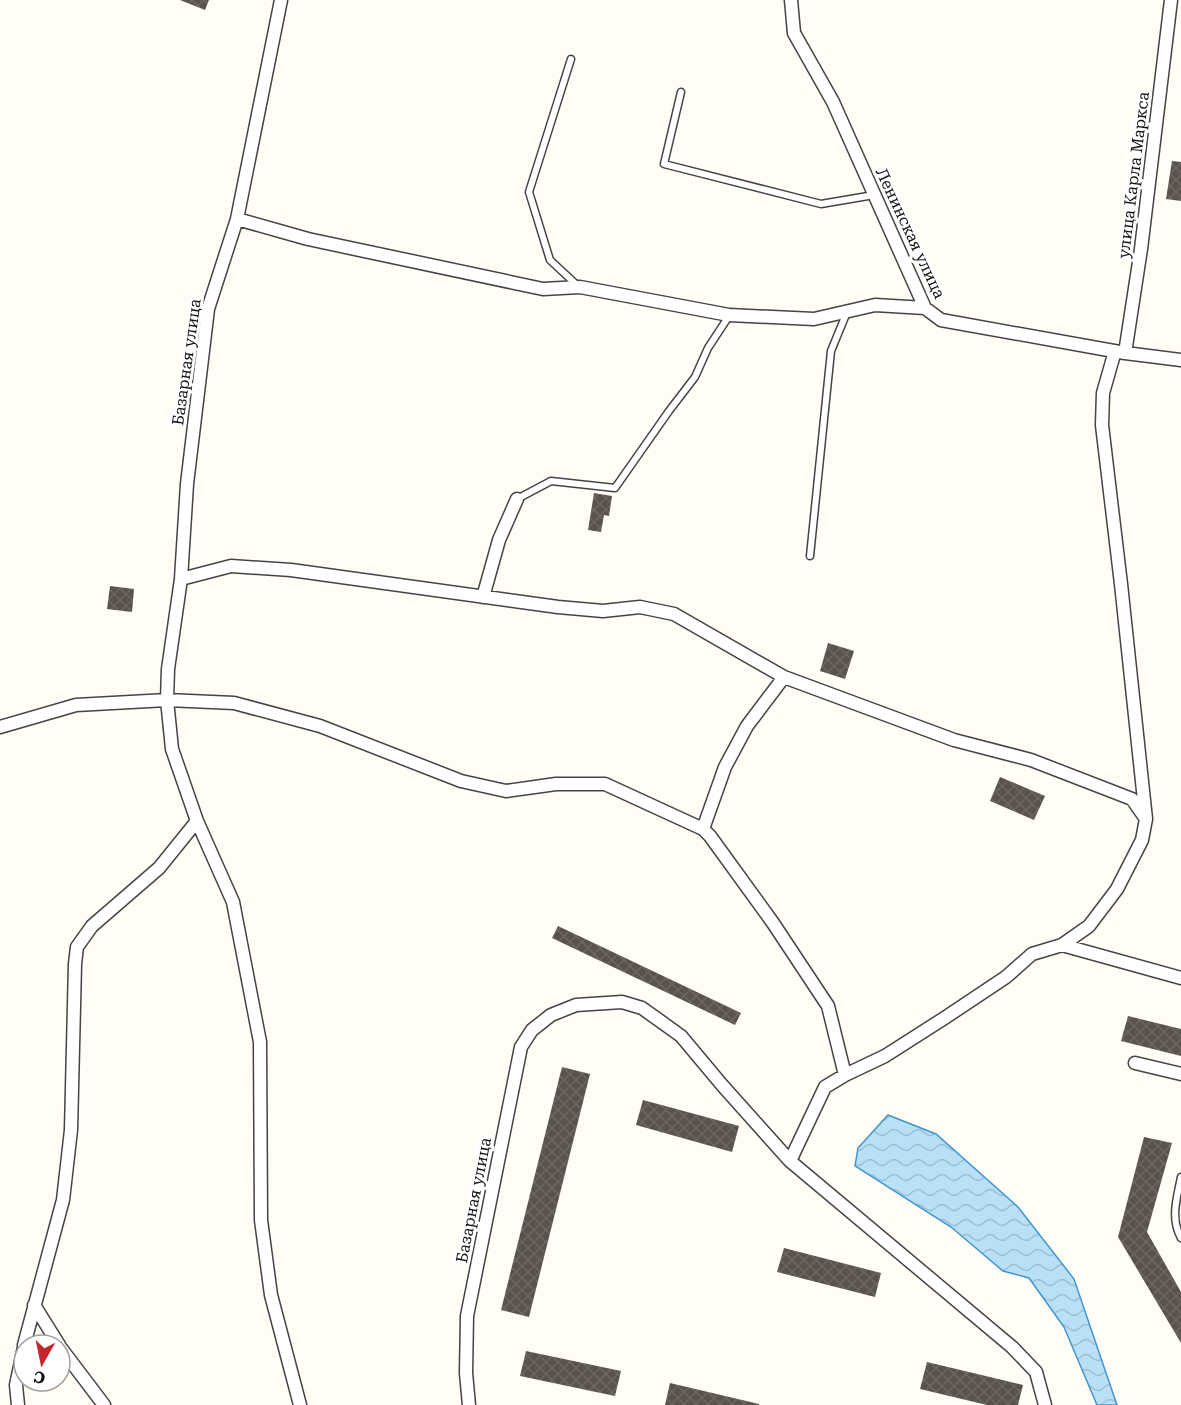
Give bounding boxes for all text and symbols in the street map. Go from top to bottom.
street label: улица Карла Маркса [1114,90,1153,259]
street label: Ленинская улица [872,165,949,302]
street label: Базарная улица [168,297,205,426]
street label: Базарная улица [452,1135,495,1264]
north arrow [12,1333,72,1393]
text: С [33,1367,47,1388]

